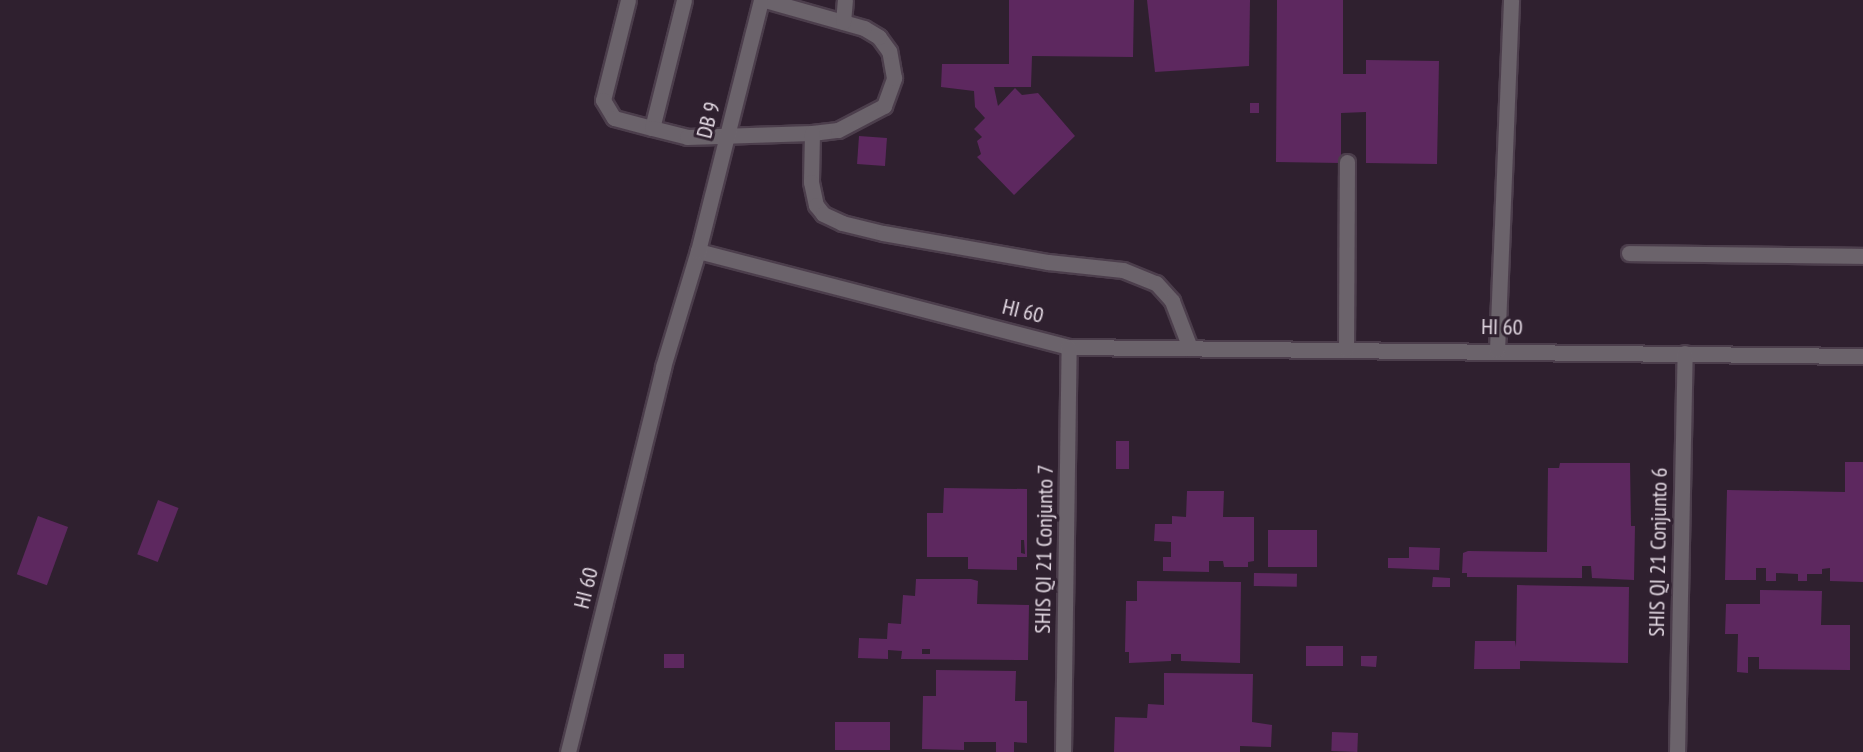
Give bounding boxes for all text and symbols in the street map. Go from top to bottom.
street label: DB 9 [691,99,725,141]
street label: HI 60 [1000,293,1046,329]
street label: HI 60 [1481,313,1523,341]
street label: SHIS QI 21 Conjunto 7 [1029,464,1059,634]
street label: SHIS QI 21 Conjunto 6 [1643,467,1673,637]
street label: HI 60 [568,565,604,611]

